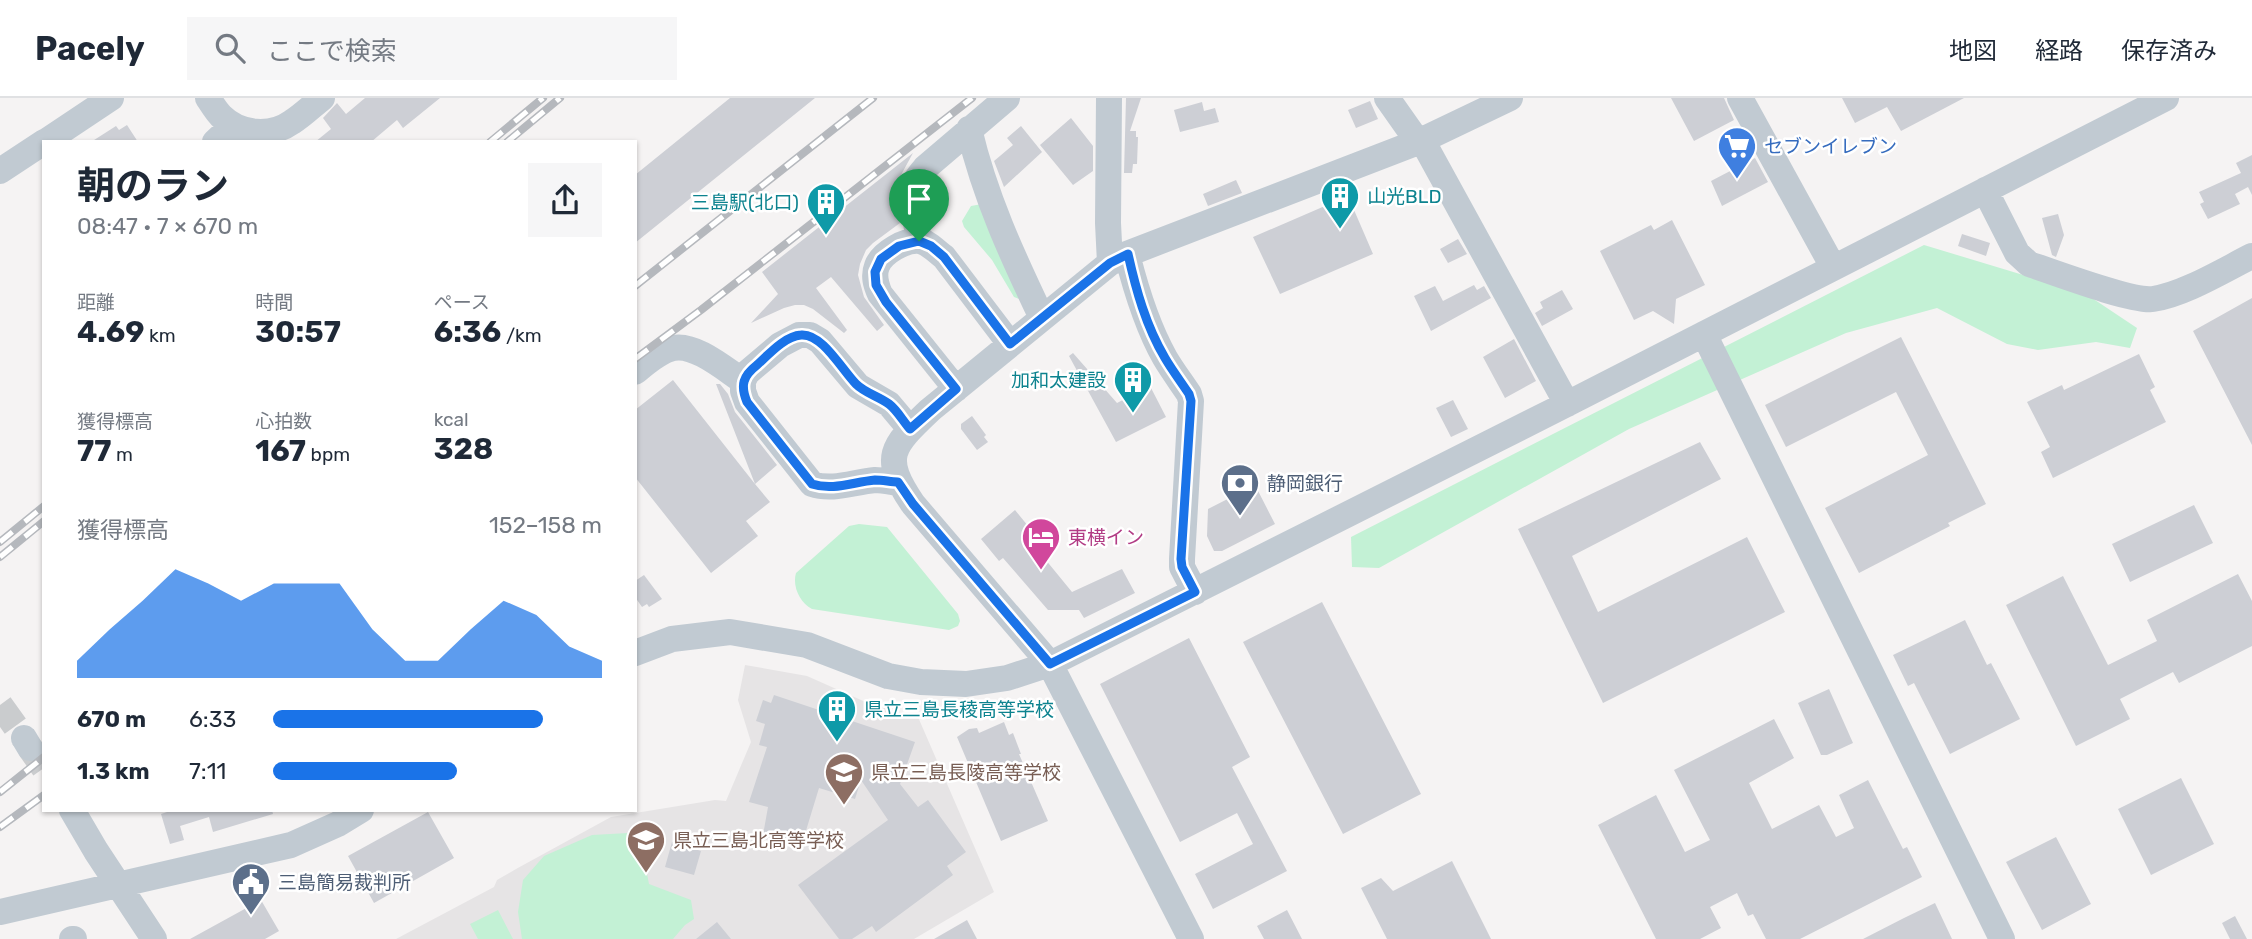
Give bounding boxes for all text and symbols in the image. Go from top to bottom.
search box [187,17,677,80]
text: Pacely [35,29,145,68]
icon: search [211,29,249,67]
text: ここで検索 [267,36,397,67]
text: 地図 [1949,37,1997,65]
text: 経路 [2035,37,2083,65]
text: 保存済み [2121,37,2217,65]
supermarket icon: セブンイレブン [1716,125,1758,180]
place label: セブンイレブン [1764,135,1897,158]
text: 朝のラン [77,163,229,209]
button: share [528,163,602,237]
pin [889,169,949,241]
building icon: 山光BLD [1319,175,1361,230]
icon: arrive [900,180,938,218]
building icon: 三島駅(北口) [805,181,847,236]
place label: 山光BLD [1367,185,1441,208]
place label: 三島駅(北口) [691,191,799,214]
text: 08:47 · 7 × 670 m [77,212,258,240]
text: 距離 [77,291,115,314]
text: 時間 [255,291,293,314]
text: ペース [434,291,490,314]
text: 4.69 [77,314,144,350]
text: 30:57 [255,314,341,350]
text: 6:36 [434,314,501,350]
text: km [144,324,176,347]
text: /km [501,324,542,347]
building icon: 加和太建設 [1112,359,1154,414]
place label: 加和太建設 [1011,369,1106,392]
text: kcal [434,408,469,431]
text: 獲得標高 [77,410,153,433]
text: 心拍数 [255,410,312,433]
text: 328 [434,431,493,467]
text: 77 [77,433,111,469]
text: 167 [255,433,306,469]
text: m [111,443,133,466]
text: bpm [306,443,350,466]
bank icon: 静岡銀行 [1219,462,1261,517]
place label: 静岡銀行 [1267,472,1343,495]
text: 152–158 m [489,511,602,539]
text: 獲得標高 [77,516,169,544]
hotel icon: 東横イン [1020,516,1062,571]
place label: 東横イン [1068,526,1144,549]
building icon: 県立三島長稜高等学校 [816,688,858,743]
place label: 県立三島長稜高等学校 [864,698,1054,721]
text: 670 m [77,705,146,733]
text: 6:33 [189,705,236,733]
school or university icon: 県立三島長陵高等学校 [823,751,865,806]
text: 1.3 km [77,757,150,785]
text: 7:11 [189,757,226,785]
place label: 県立三島長陵高等学校 [871,761,1061,784]
school or university icon: 県立三島北高等学校 [625,819,667,874]
place label: 県立三島北高等学校 [673,829,844,852]
public building icon: 三島簡易裁判所 [230,861,272,916]
place label: 三島簡易裁判所 [278,871,411,894]

